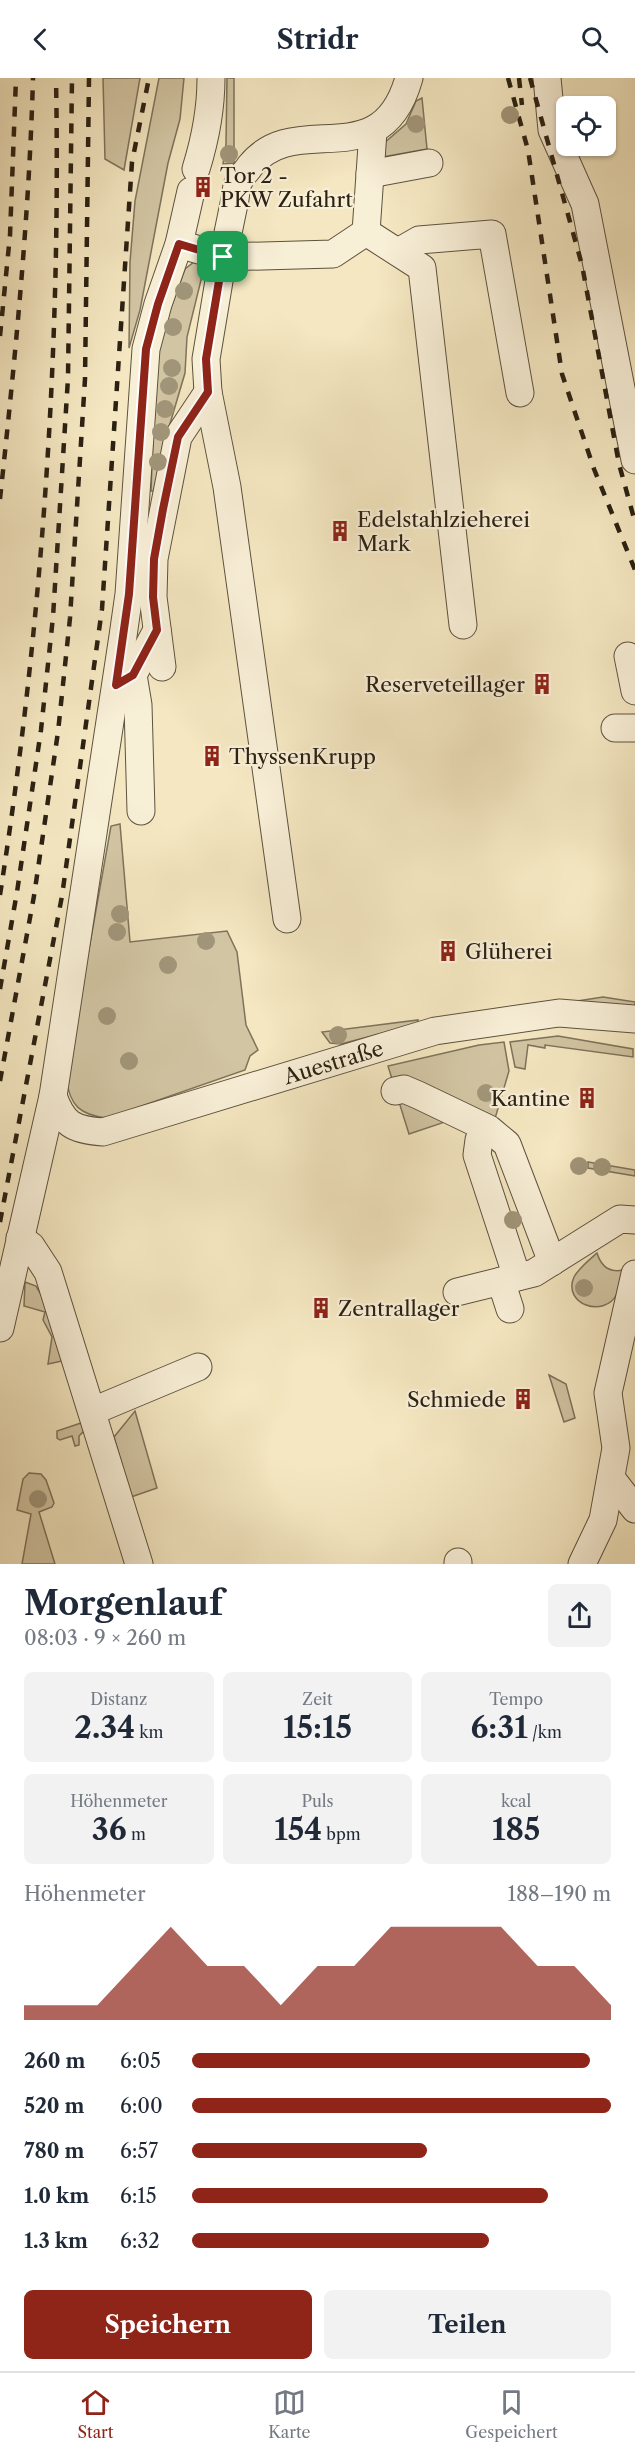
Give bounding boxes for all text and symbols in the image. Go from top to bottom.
icon: back [24,23,57,56]
text: Stridr [276,23,359,56]
icon: search [578,23,611,56]
map controls [556,96,616,156]
button: locate [556,96,616,156]
place label: Tor 2 - PKW Zufahrt [220,163,353,212]
building icon: Tor 2 - PKW Zufahrt [191,175,215,199]
pin [197,231,248,282]
icon: arrive [206,240,239,273]
place label: Edelstahlzieherei Mark [357,507,530,556]
building icon: Edelstahlzieherei Mark [328,519,352,543]
place label: Reserveteillager [365,672,525,697]
building icon: Reserveteillager [530,672,554,696]
building icon: ThyssenKrupp [200,744,224,768]
place label: ThyssenKrupp [229,744,376,769]
building icon: Glüherei [436,939,460,963]
place label: Glüherei [465,939,552,964]
street label: Auestraße [280,1035,386,1089]
place label: Kantine [491,1086,570,1111]
building icon: Kantine [575,1086,599,1110]
building icon: Zentrallager [309,1296,333,1320]
place label: Zentrallager [338,1296,460,1321]
place label: Schmiede [407,1387,506,1412]
building icon: Schmiede [511,1387,535,1411]
text: Morgenlauf [24,1583,223,1624]
button: share [548,1584,611,1647]
text: 08:03 · 9 × 260 m [24,1626,186,1650]
text: Distanz [90,1689,147,1709]
text: Zeit [302,1689,333,1709]
text: Tempo [489,1689,543,1709]
text: 2.34 [74,1709,135,1746]
text: 15:15 [283,1709,352,1746]
text: 6:31 [470,1709,528,1746]
text: km [135,1722,163,1742]
text: /km [528,1722,562,1742]
text: Höhenmeter [70,1791,168,1811]
text: Puls [301,1791,334,1811]
text: kcal [501,1791,531,1811]
text: 36 [92,1811,127,1848]
text: 154 [274,1811,322,1848]
text: 185 [492,1811,540,1848]
text: m [127,1824,146,1844]
text: bpm [322,1824,361,1844]
text: Höhenmeter [24,1882,146,1906]
text: 188–190 m [507,1882,611,1906]
text: 260 m [24,2049,85,2073]
text: 6:05 [120,2049,161,2073]
text: 520 m [24,2094,85,2118]
text: 6:00 [120,2094,163,2118]
text: 780 m [24,2139,84,2163]
text: 6:57 [120,2139,158,2163]
text: 1.0 km [24,2184,89,2208]
text: 6:15 [120,2184,157,2208]
text: 1.3 km [24,2229,88,2253]
text: 6:32 [120,2229,160,2253]
button: Speichern [24,2290,312,2359]
button: Teilen [324,2290,611,2359]
tab: Start [77,2386,113,2442]
tab: Karte [268,2386,311,2442]
tab: Gespeichert [465,2386,558,2442]

